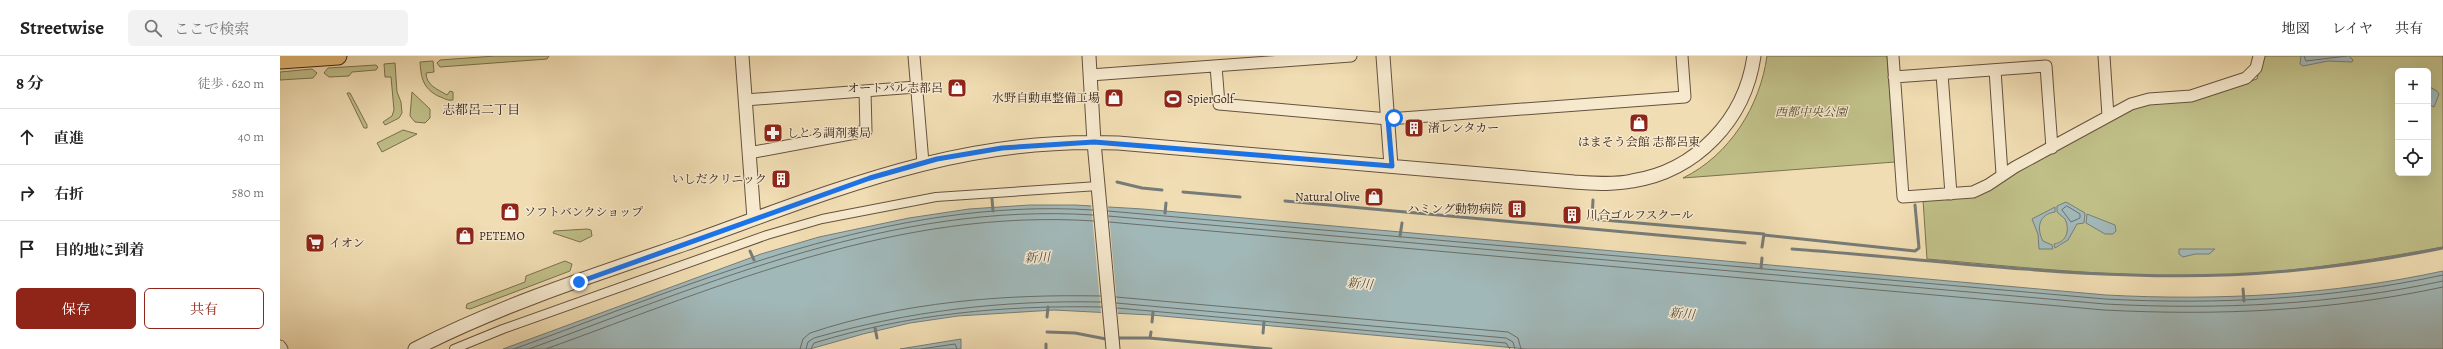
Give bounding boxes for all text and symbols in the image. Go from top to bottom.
search box [128,10,408,46]
text: Streetwise [20,15,104,41]
icon: search [142,17,164,39]
text: ここで検索 [174,19,249,39]
text: 地図 [2282,19,2310,38]
text: レイヤ [2332,19,2373,38]
text: 共有 [2395,19,2423,38]
map controls [2395,68,2431,176]
button: + [2395,68,2431,104]
text: 8 分 [16,72,44,95]
text: 徒歩 · 620 m [198,75,264,92]
shop icon: オートパル志都呂 [946,77,968,99]
place label: オートパル志都呂 [847,80,943,96]
shop icon: 水野自動車整備工場 [1103,87,1125,109]
sports icon: SpierGolf [1162,88,1184,110]
place label: 水野自動車整備工場 [992,90,1100,106]
place label: SpierGolf [1187,91,1236,107]
district label: 志都呂二丁目 [442,101,520,118]
park label: 西都中央公園 [1775,104,1849,120]
button: − [2395,104,2431,140]
route start [1385,109,1403,127]
shop icon: はまそう会館 志都呂東 [1628,112,1650,134]
building icon: 渚レンタカー [1403,117,1425,139]
place label: 渚レンタカー [1428,120,1499,136]
pharmacy icon: しとろ調剤薬局 [762,122,784,144]
place label: しとろ調剤薬局 [787,125,871,141]
icon: ahead [16,126,38,148]
text: 直進 [54,128,84,148]
text: 40 m [238,128,264,145]
place label: はまそう会館 志都呂東 [1578,134,1700,150]
button: locate [2395,140,2431,176]
building icon: いしだクリニック [770,168,792,190]
place label: いしだクリニック [672,171,767,187]
icon: right [16,182,38,204]
text: 右折 [54,184,84,204]
text: 580 m [232,184,264,201]
shop icon: Natural Olive [1363,186,1385,208]
place label: Natural Olive [1295,189,1360,205]
building icon: ハミング動物病院 [1506,198,1528,220]
shop icon: ソフトバンクショップ [499,201,521,223]
place label: ハミング動物病院 [1407,201,1503,217]
place label: ソフトバンクショップ [524,204,643,220]
building icon: 川合ゴルフスクール [1561,204,1583,226]
place label: 川合ゴルフスクール [1586,207,1693,223]
shop icon: PETEMO [454,225,476,247]
place label: PETEMO [479,228,525,244]
supermarket icon: イオン [304,232,326,254]
place label: イオン [329,235,365,251]
icon: arrive [16,238,38,260]
text: 目的地に到着 [54,240,144,260]
water label: 新川 [1024,248,1052,266]
route end [570,273,588,291]
water label: 新川 [1346,274,1376,293]
button: 保存 [16,288,136,329]
button: 共有 [144,288,264,329]
water label: 新川 [1668,304,1698,323]

